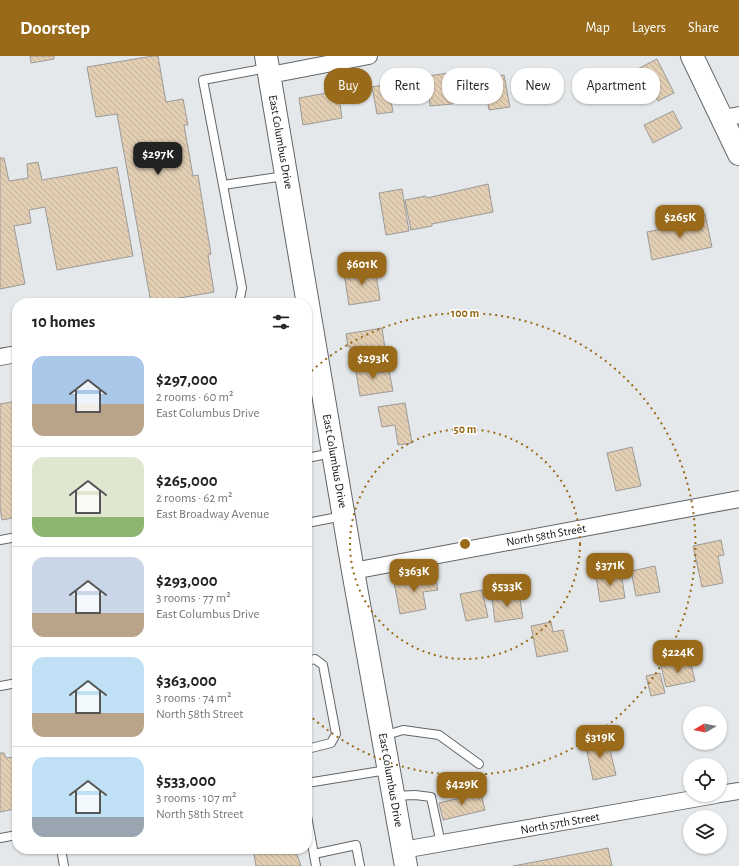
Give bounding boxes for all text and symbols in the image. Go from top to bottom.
text: Doorstep [20,19,90,38]
text: Map [585,21,610,35]
text: Layers [632,21,666,35]
text: Share [688,21,719,35]
chip: Buy [324,68,372,104]
chip: Rent [380,68,434,104]
chip: Filters [442,68,503,104]
chip: New [511,68,564,104]
chip: Apartment [572,68,660,104]
street label: East Columbus Drive [267,94,295,190]
pin: $297K [130,142,186,176]
text: $297K [142,148,174,161]
pin: $265K [652,205,708,239]
text: $265K [664,211,696,224]
pin: $601K [334,252,390,286]
text: $601K [346,258,378,271]
text: 100 m [451,307,479,319]
icon: filters [270,311,292,333]
text: 10 homes [32,313,95,330]
pin: $293K [345,346,401,380]
text: $293K [357,352,389,365]
text: $297,000 [156,371,218,388]
icon: home [64,372,112,420]
text: 2 rooms · 60 m² [156,391,233,404]
text: East Columbus Drive [156,407,259,420]
street label: East Columbus Drive [321,413,349,509]
text: 50 m [454,423,477,435]
text: $265,000 [156,472,218,489]
icon: home [64,473,112,521]
text: 2 rooms · 62 m² [156,492,232,505]
text: East Broadway Avenue [156,508,269,521]
street label: North 58th Street [505,522,587,548]
centre of rings [458,537,472,551]
pin: $371K [582,553,638,587]
pin: $363K [386,559,442,593]
text: $371K [595,559,625,572]
text: $363K [399,565,429,578]
text: $293,000 [156,572,218,589]
icon: home [64,573,112,621]
pin: $533K [479,574,535,608]
text: $533K [492,580,522,593]
text: 3 rooms · 77 m² [156,592,231,605]
text: East Columbus Drive [156,608,259,621]
pin: $224K [650,640,706,674]
text: $224K [662,646,694,659]
text: $363,000 [156,672,217,689]
icon: home [64,673,112,721]
text: 3 rooms · 74 m² [156,692,232,705]
north arrow [683,706,727,750]
map controls [683,706,727,854]
text: North 58th Street [156,708,243,721]
pin: $319K [572,725,628,759]
text: $319K [585,731,615,744]
street label: East Columbus Drive [377,732,405,828]
button: locate [683,758,727,802]
text: $533,000 [156,772,216,789]
pin: $429K [434,772,490,806]
icon: home [64,773,112,821]
text: $429K [446,778,478,791]
text: 3 rooms · 107 m² [156,792,237,805]
text: North 58th Street [156,808,243,821]
street label: North 57th Street [520,810,601,836]
button: layers [683,810,727,854]

